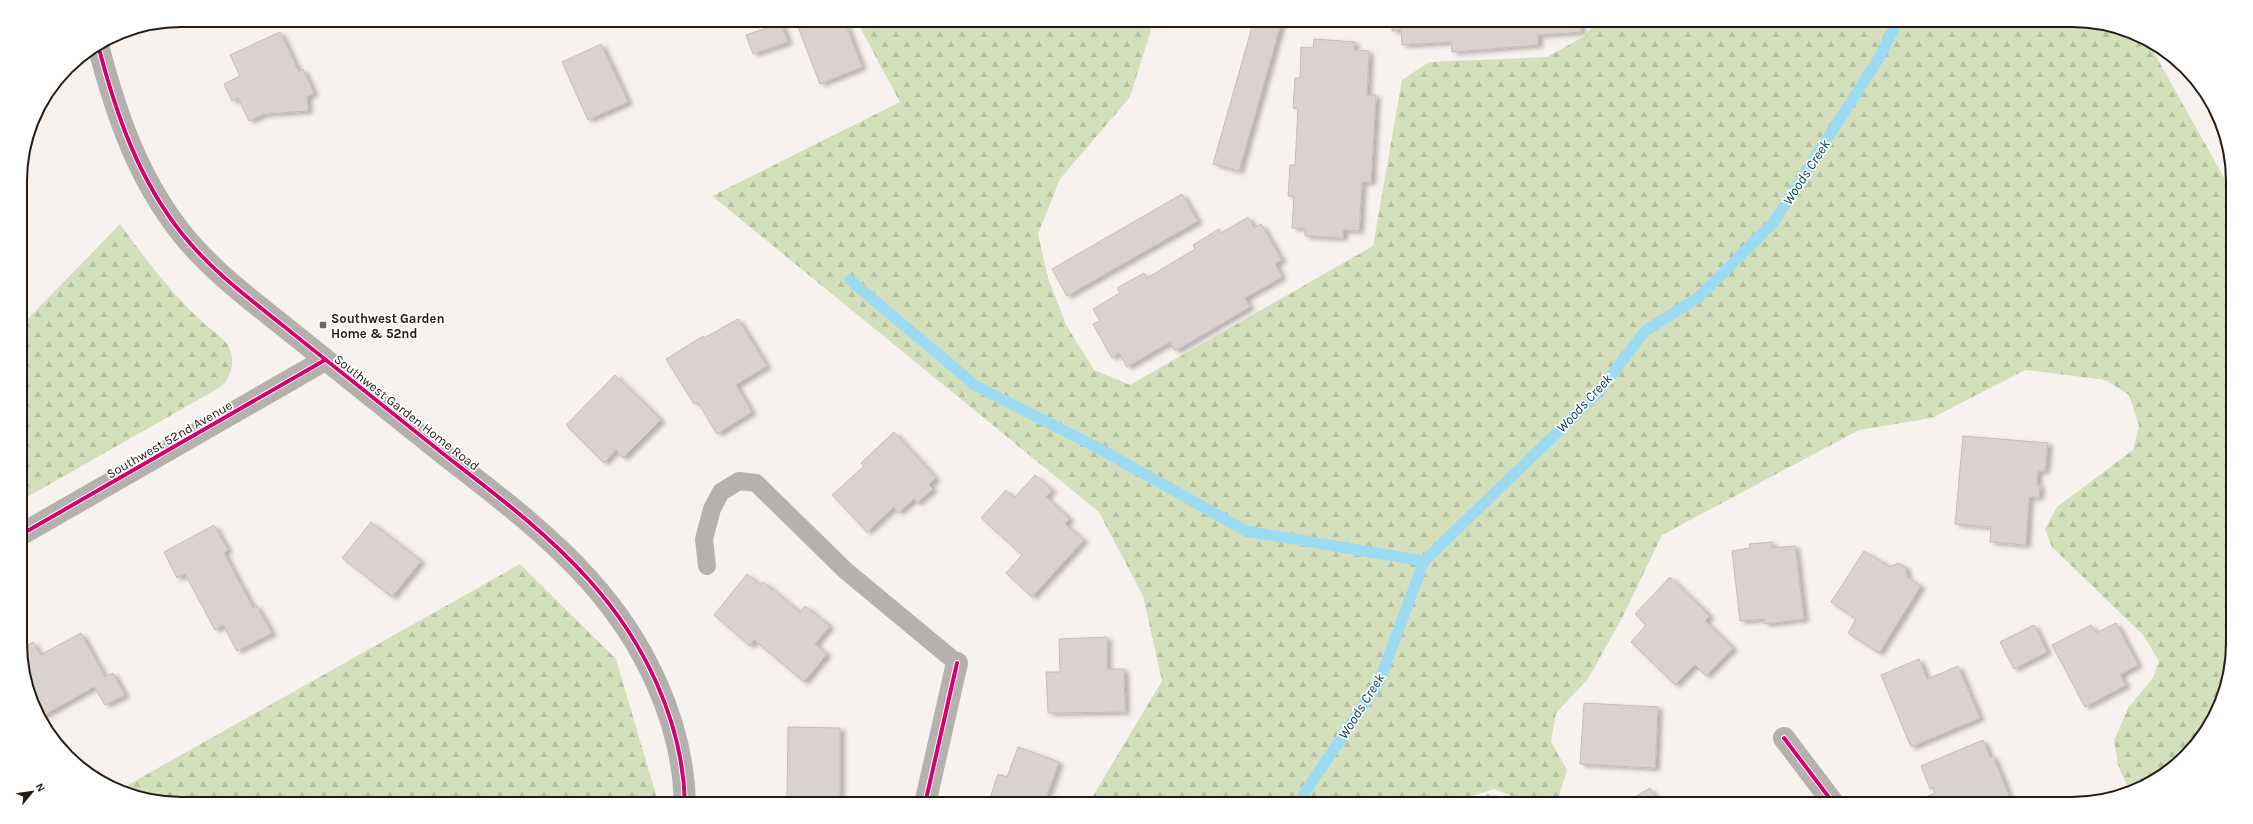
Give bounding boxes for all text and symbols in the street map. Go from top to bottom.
water label: Woods Creek [1779,136,1834,208]
place label: Southwest Garden Home & 52nd [331,311,445,341]
marker: Southwest Garden Home & 52nd [318,320,328,330]
street label: Southwest Garden Home Road [331,351,482,474]
water label: Woods Creek [1553,370,1617,436]
street label: Southwest 52nd Avenue [104,397,235,482]
water label: Woods Creek [1335,669,1389,742]
north arrow [12,772,52,812]
text: N [33,781,48,794]

